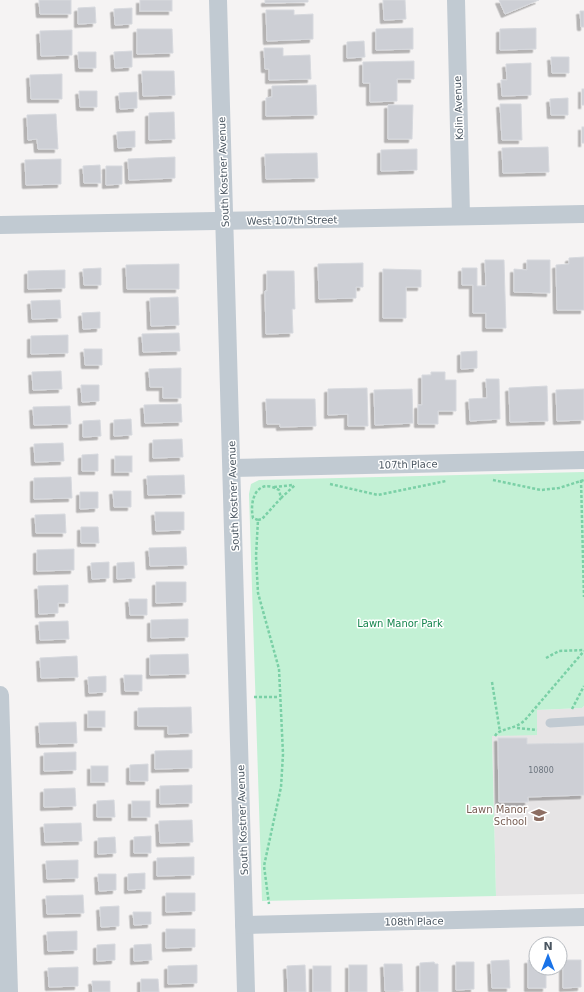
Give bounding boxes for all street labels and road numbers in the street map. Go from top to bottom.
street label: Kolin Avenue [452,76,465,140]
street label: South Kostner Avenue [216,117,231,227]
street label: West 107th Street [247,214,338,227]
street label: South Kostner Avenue [226,441,241,551]
street label: 107th Place [378,458,438,471]
street label: South Kostner Avenue [235,765,250,875]
street label: 108th Place [384,915,444,928]

